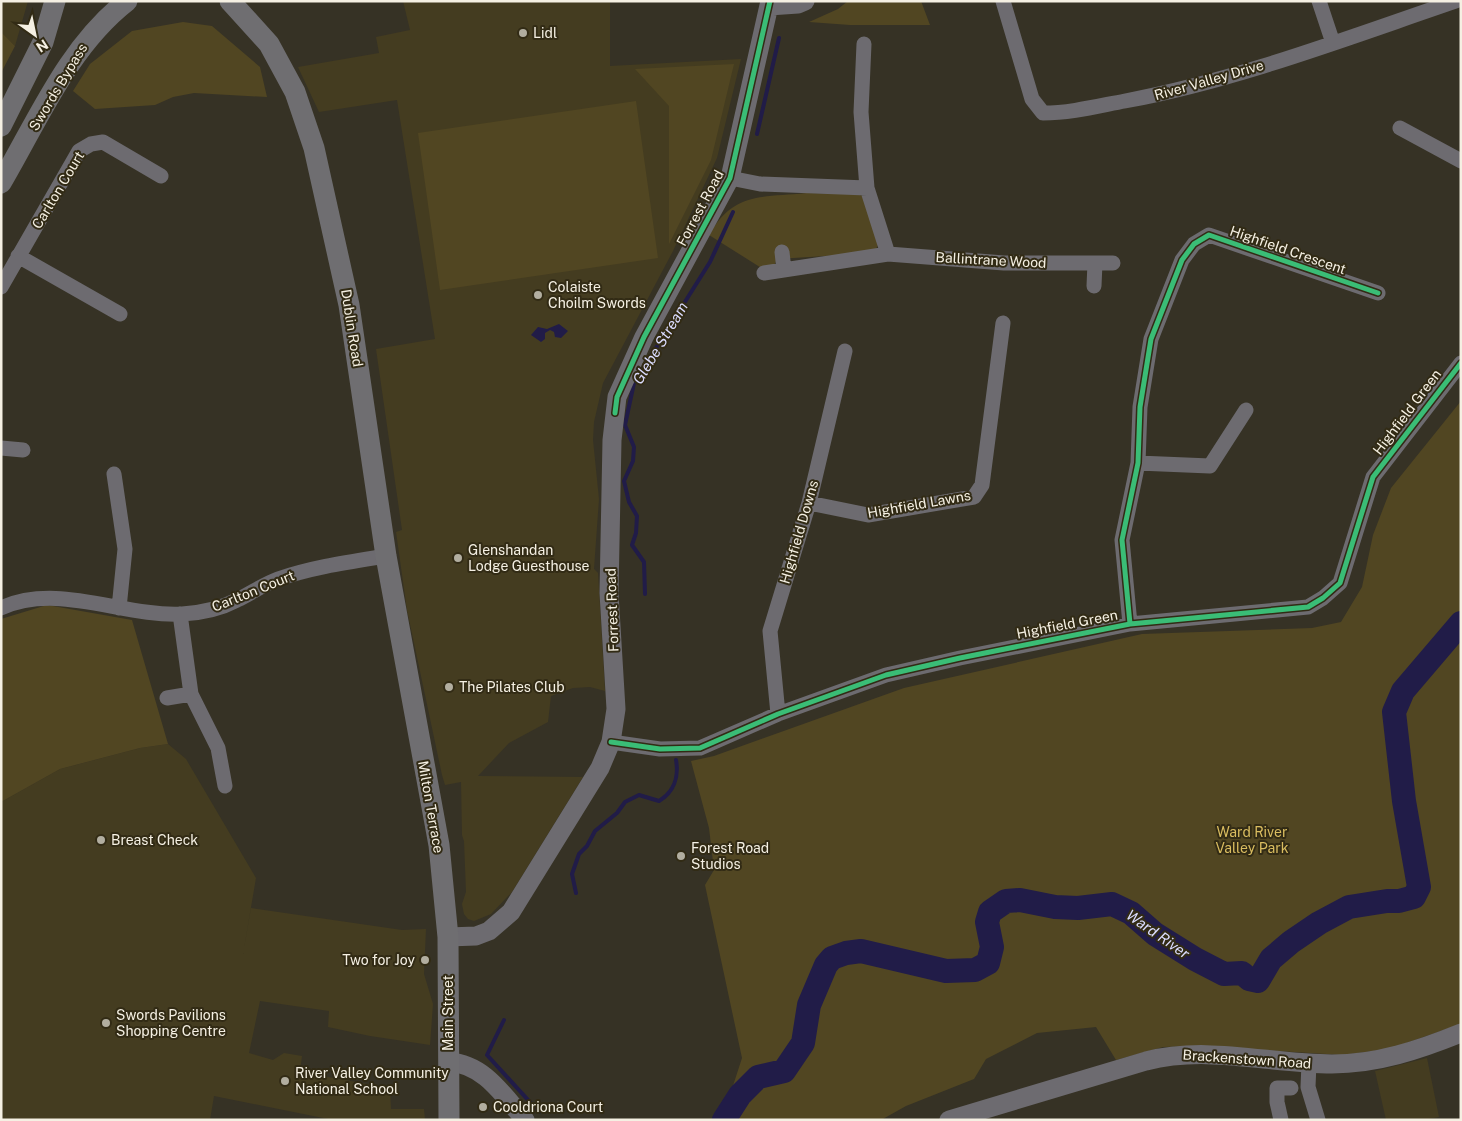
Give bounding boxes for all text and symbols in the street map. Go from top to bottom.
north arrow [10,10,60,60]
place label: Lidl [533,25,557,41]
marker: Lidl [517,27,529,39]
text: N [33,36,51,56]
street label: Swords Bypass [26,40,90,134]
street label: River Valley Drive [1153,57,1266,103]
street label: Carlton Court [29,148,87,232]
street label: Forrest Road [673,167,727,249]
street label: Highfield Crescent [1228,223,1348,277]
street label: Ballintrane Wood [935,249,1047,271]
place label: Colaiste Choilm Swords [548,279,646,311]
street label: Dublin Road [338,288,366,368]
marker: Colaiste Choilm Swords [532,289,544,301]
water label: Glebe Stream [629,299,691,387]
street label: Highfield Green [1370,366,1444,458]
street label: Highfield Downs [777,478,821,586]
street label: Highfield Lawns [866,487,972,521]
place label: Glenshandan Lodge Guesthouse [468,542,590,574]
marker: Glenshandan Lodge Guesthouse [452,552,464,564]
street label: Carlton Court [209,567,297,615]
street label: Forrest Road [603,568,621,652]
street label: Highfield Green [1015,606,1119,642]
place label: The Pilates Club [459,679,565,695]
marker: The Pilates Club [443,681,455,693]
street label: Milton Terrace [415,760,447,855]
park label: Ward River Valley Park [1215,824,1289,856]
place label: Breast Check [111,832,198,848]
marker: Breast Check [95,834,107,846]
place label: Forest Road Studios [691,840,769,872]
marker: Forest Road Studios [675,850,687,862]
water label: Ward River [1123,906,1193,962]
place label: Two for Joy [342,952,415,968]
marker: Two for Joy [419,954,431,966]
street label: Main Street [440,975,456,1051]
place label: Swords Pavilions Shopping Centre [116,1007,226,1039]
marker: Swords Pavilions Shopping Centre [100,1017,112,1029]
street label: Brackenstown Road [1182,1047,1312,1071]
place label: River Valley Community National School [295,1065,449,1097]
marker: River Valley Community National School [279,1075,291,1087]
place label: Cooldriona Court [493,1099,603,1115]
marker: Cooldriona Court [477,1101,489,1113]

